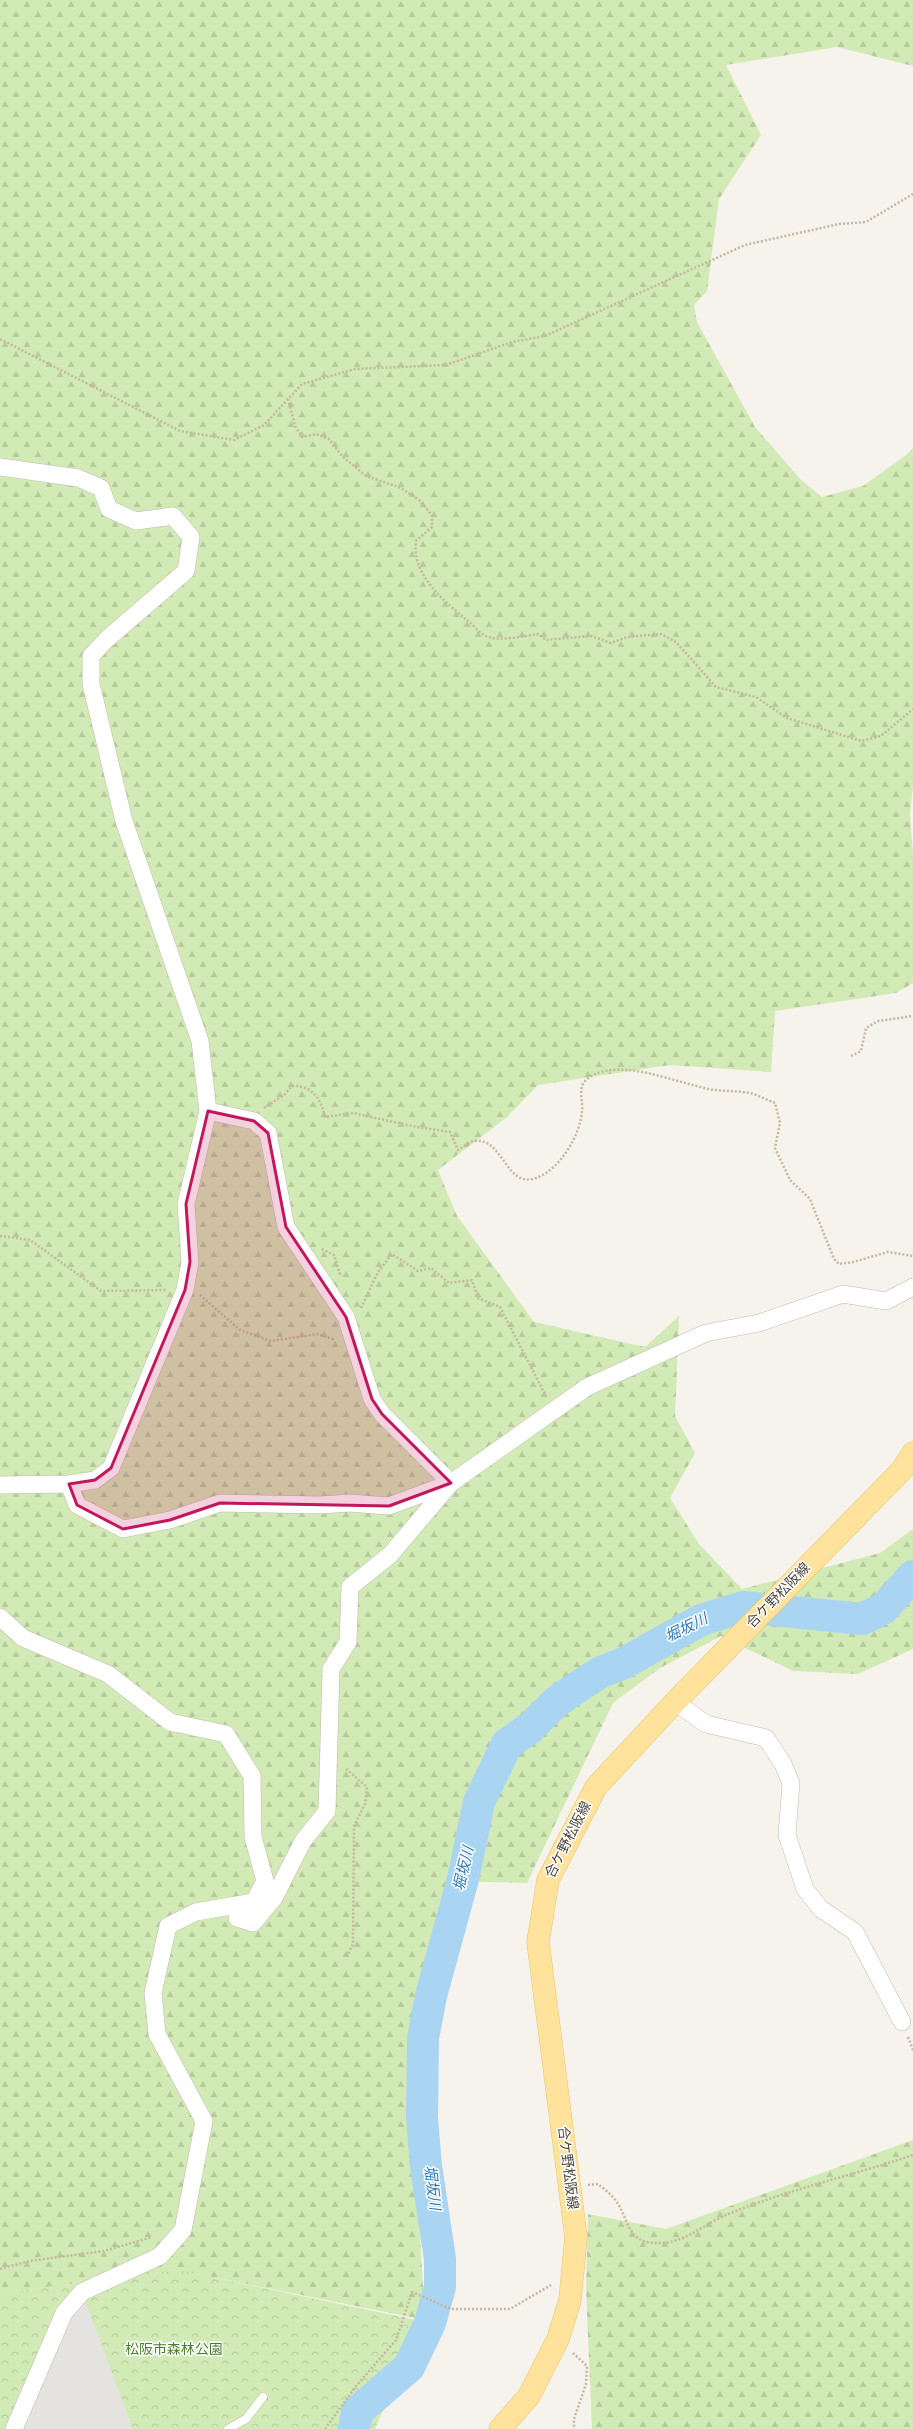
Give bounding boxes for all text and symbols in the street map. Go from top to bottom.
street label: 合ケ野松阪線 [744,1560,814,1632]
water label: 堀坂川 [663,1610,713,1647]
street label: 合ケ野松阪線 [542,1799,596,1881]
water label: 堀坂川 [451,1843,480,1893]
street label: 合ケ野松阪線 [553,2125,581,2211]
water label: 堀坂川 [419,2165,443,2213]
park label: 松阪市森林公園 [125,2342,223,2359]

